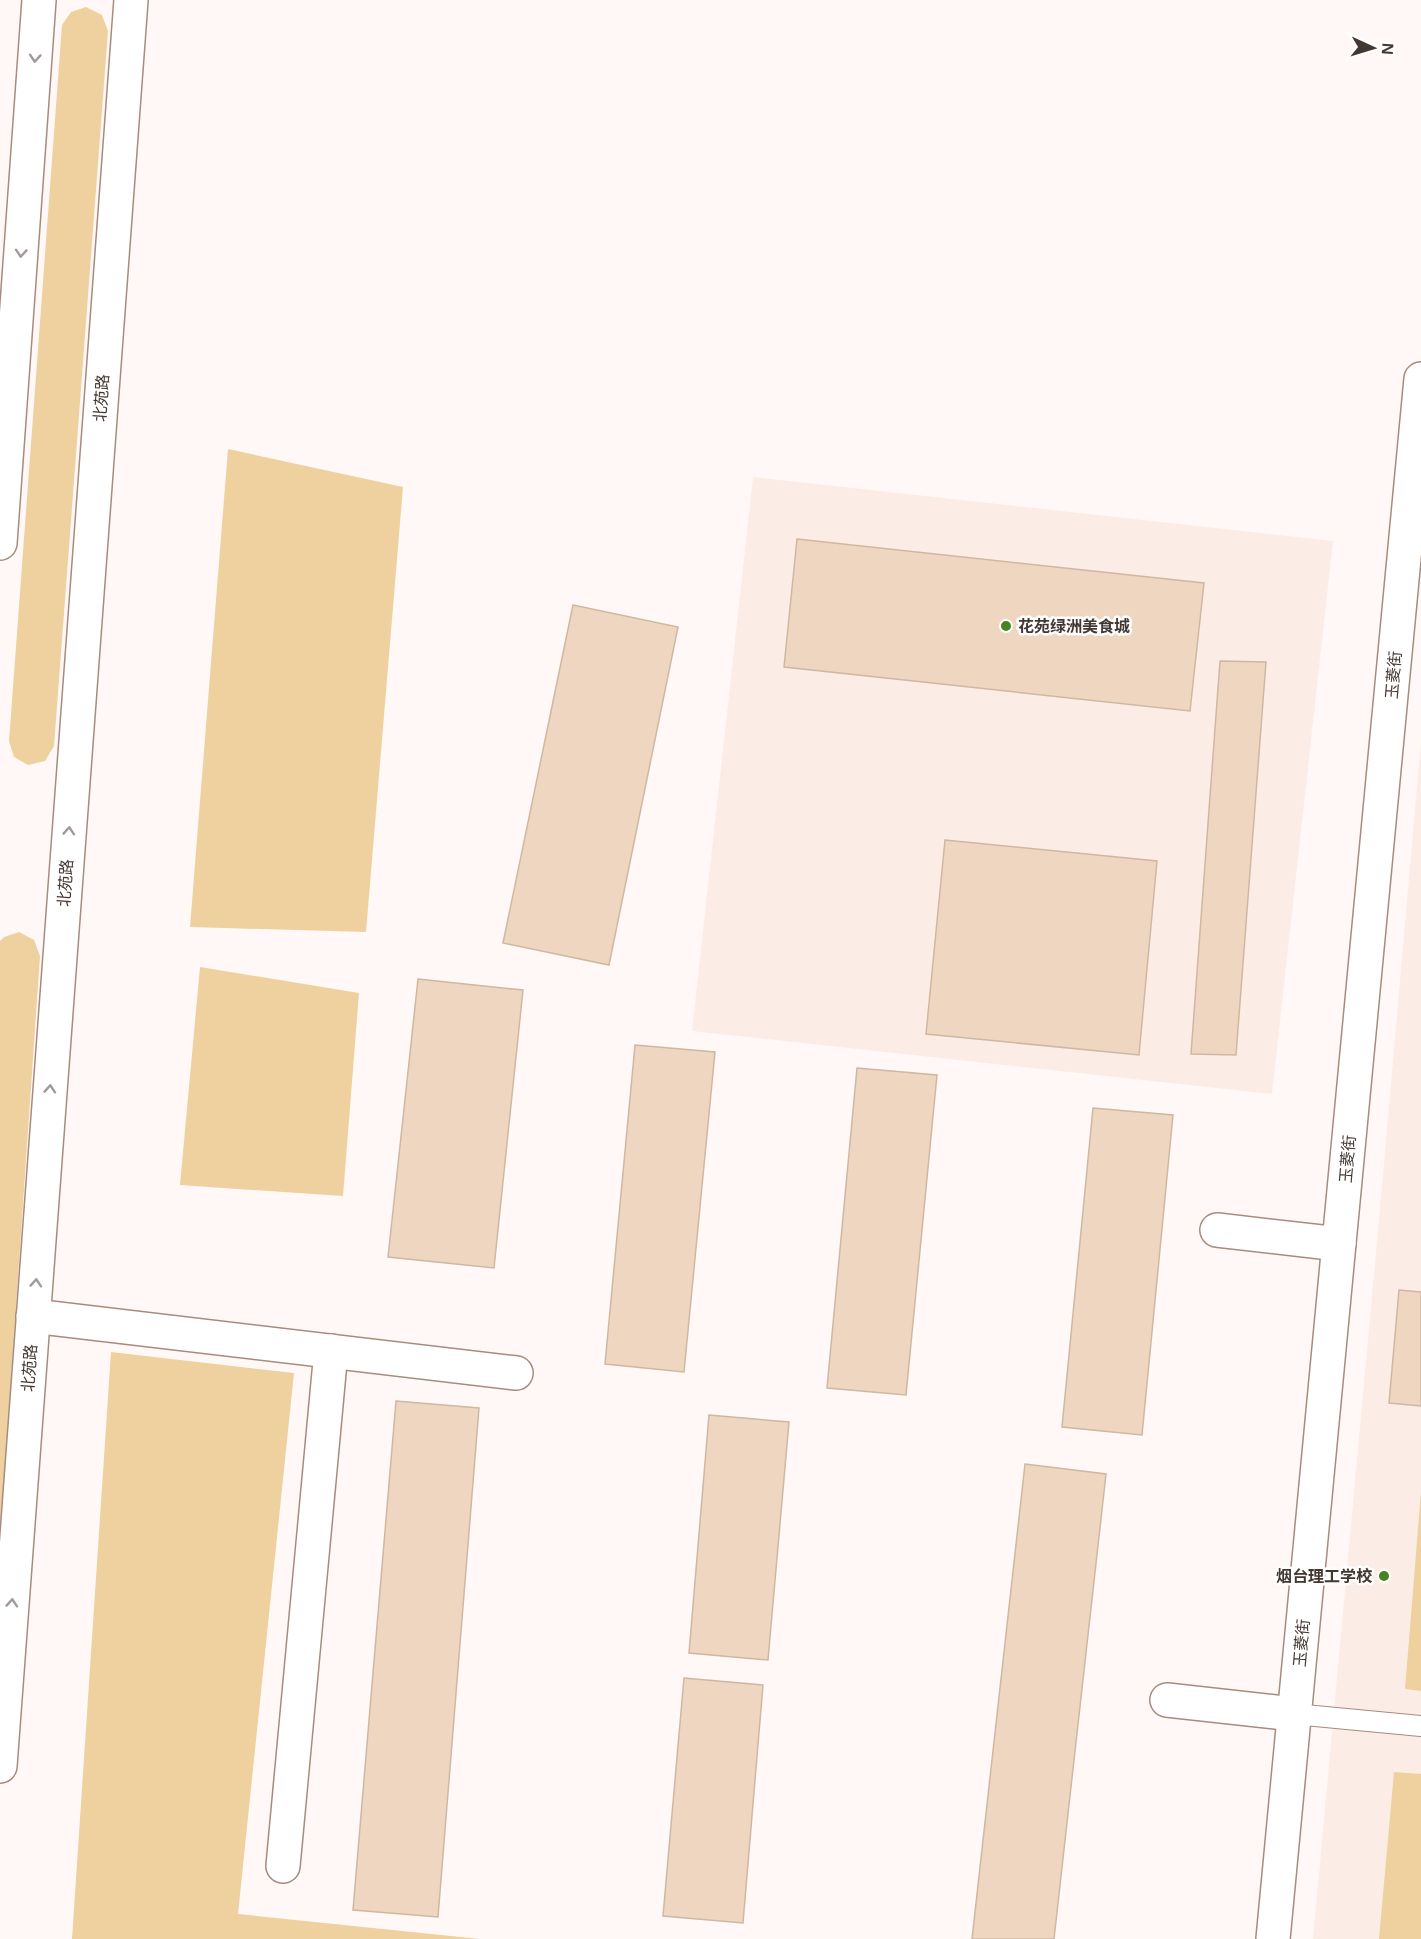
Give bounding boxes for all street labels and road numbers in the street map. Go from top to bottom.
street label: 北苑路 [91,373,112,423]
street label: 玉菱街 [1383,650,1404,700]
street label: 北苑路 [55,858,76,908]
street label: 玉菱街 [1337,1134,1358,1184]
street label: 北苑路 [19,1343,40,1393]
street label: 玉菱街 [1291,1618,1312,1668]

